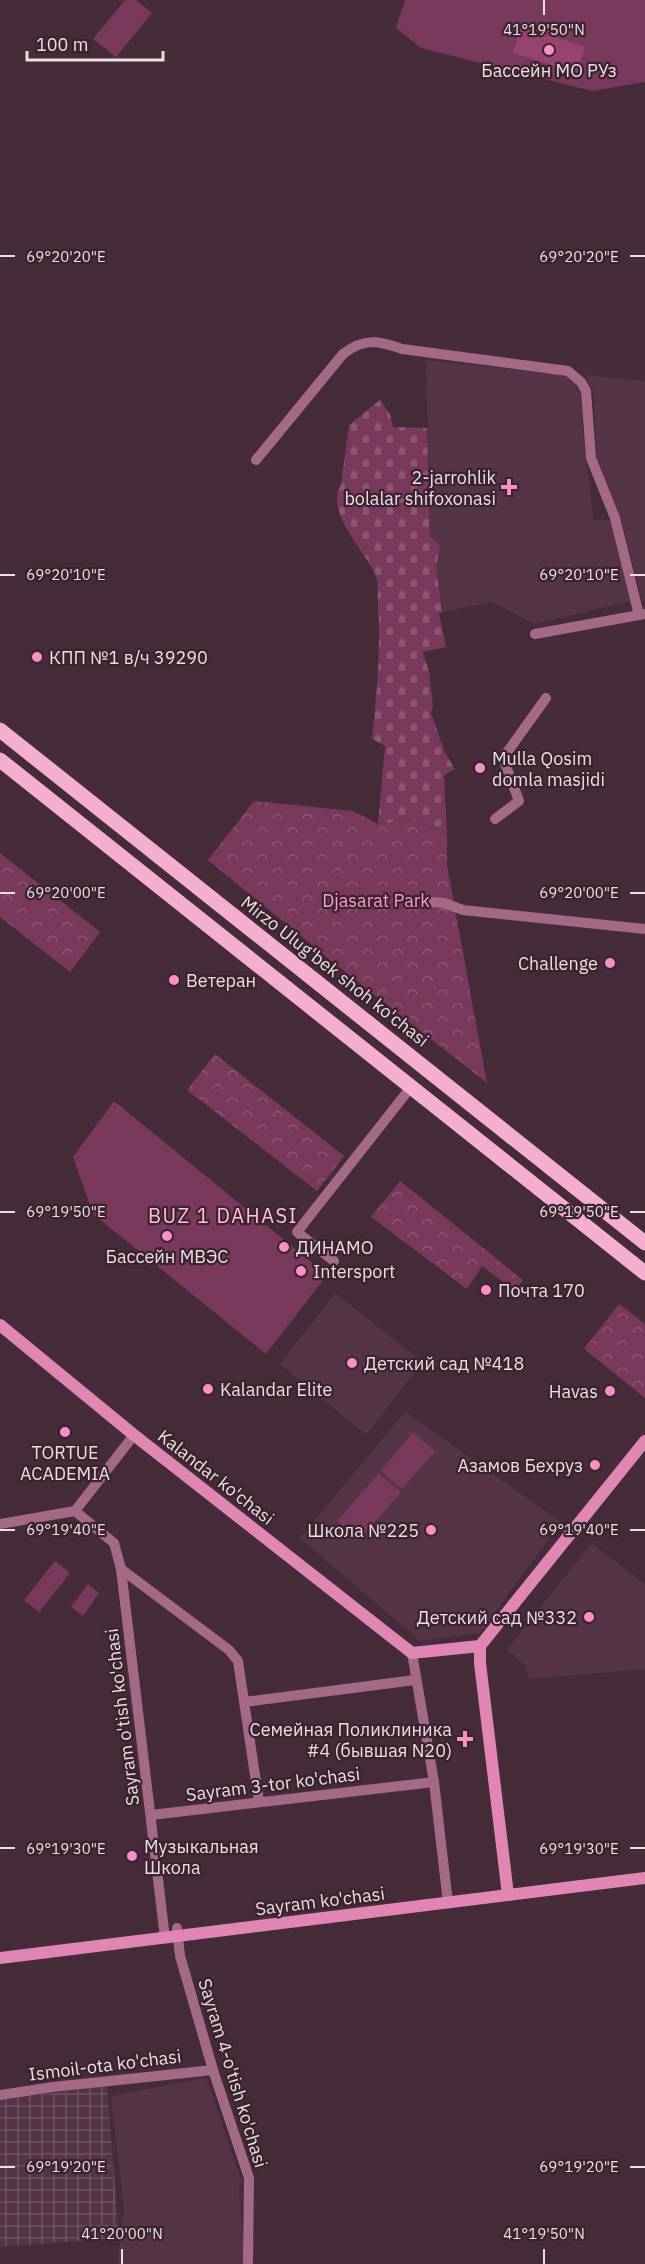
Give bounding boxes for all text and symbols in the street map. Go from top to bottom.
text: 41°19'50"N [503,20,585,39]
scale bar [27,24,164,62]
text: 100 m [36,33,88,56]
marker: Бассейн МО РУз [542,43,556,57]
place label: Бассейн МО РУз [481,59,617,82]
text: 69°20'20"E [26,247,106,266]
text: 69°20'20"E [539,247,619,266]
place label: 2-jarrohlik bolalar shifoxonasi [344,466,497,510]
marker: 2-jarrohlik bolalar shifoxonasi [500,478,518,496]
text: 69°20'10"E [26,565,106,584]
text: 69°20'10"E [539,565,619,584]
place label: КПП №1 в/ч 39290 [49,646,208,669]
marker: КПП №1 в/ч 39290 [30,650,44,664]
place label: Mulla Qosim domla masjidi [492,747,605,791]
marker: Mulla Qosim domla masjidi [473,761,487,775]
text: 69°20'00"E [26,883,106,902]
text: 69°20'00"E [539,883,619,902]
park label: Djasarat Park [322,889,430,912]
street label: Mirzo Ulug'bek shoh ko'chasi [236,890,434,1052]
place label: Challenge [518,952,598,975]
marker: Challenge [603,956,617,970]
place label: Ветеран [186,969,256,992]
marker: Ветеран [167,973,181,987]
text: 69°19'50"E [26,1202,106,1221]
district label: BUZ 1 DAHASI [148,1202,298,1229]
text: 69°19'50"E [539,1202,619,1221]
marker: Бассейн МВЭС [160,1229,174,1243]
place label: ДИНАМО [296,1236,373,1259]
marker: ДИНАМО [277,1240,291,1254]
place label: Бассейн МВЭС [105,1245,229,1268]
place label: Intersport [313,1260,395,1283]
marker: Intersport [294,1264,308,1278]
place label: Почта 170 [498,1279,585,1302]
marker: Почта 170 [479,1283,493,1297]
place label: Детский сад №418 [364,1352,524,1375]
marker: Детский сад №418 [345,1356,359,1370]
place label: Kalandar Elite [220,1378,333,1401]
place label: Havas [549,1380,598,1403]
marker: Kalandar Elite [201,1382,215,1396]
marker: Havas [603,1384,617,1398]
street label: Kalandar ko'chasi [153,1424,279,1530]
marker: TORTUE ACADEMIA [58,1425,72,1439]
place label: TORTUE ACADEMIA [20,1441,110,1485]
place label: Азамов Бехруз [457,1454,583,1477]
marker: Азамов Бехруз [588,1458,602,1472]
place label: Школа №225 [307,1519,419,1542]
text: 69°19'40"E [26,1520,106,1539]
text: 69°19'40"E [539,1520,619,1539]
marker: Школа №225 [424,1523,438,1537]
place label: Детский сад №332 [417,1606,577,1629]
marker: Детский сад №332 [582,1610,596,1624]
street label: Sayram o'tish ko'chasi [100,1627,144,1807]
place label: Семейная Поликлиника #4 (бывшая N20) [249,1718,452,1762]
marker: Семейная Поликлиника #4 (бывшая N20) [456,1730,474,1748]
street label: Sayram 3-tor ko'chasi [185,1762,361,1806]
place label: Музыкальная Школа [144,1835,259,1879]
text: 69°19'30"E [26,1839,106,1858]
text: 69°19'30"E [539,1839,619,1858]
marker: Музыкальная Школа [125,1849,139,1863]
street label: Sayram ko'chasi [254,1882,386,1920]
street label: Sayram 4-o'tish ko'chasi [193,1976,273,2170]
street label: Ismoil-ota ko'chasi [27,2044,183,2086]
text: 69°19'20"E [26,2157,106,2176]
text: 69°19'20"E [539,2157,619,2176]
text: 41°20'00"N [81,2224,163,2243]
text: 41°19'50"N [503,2224,585,2243]

